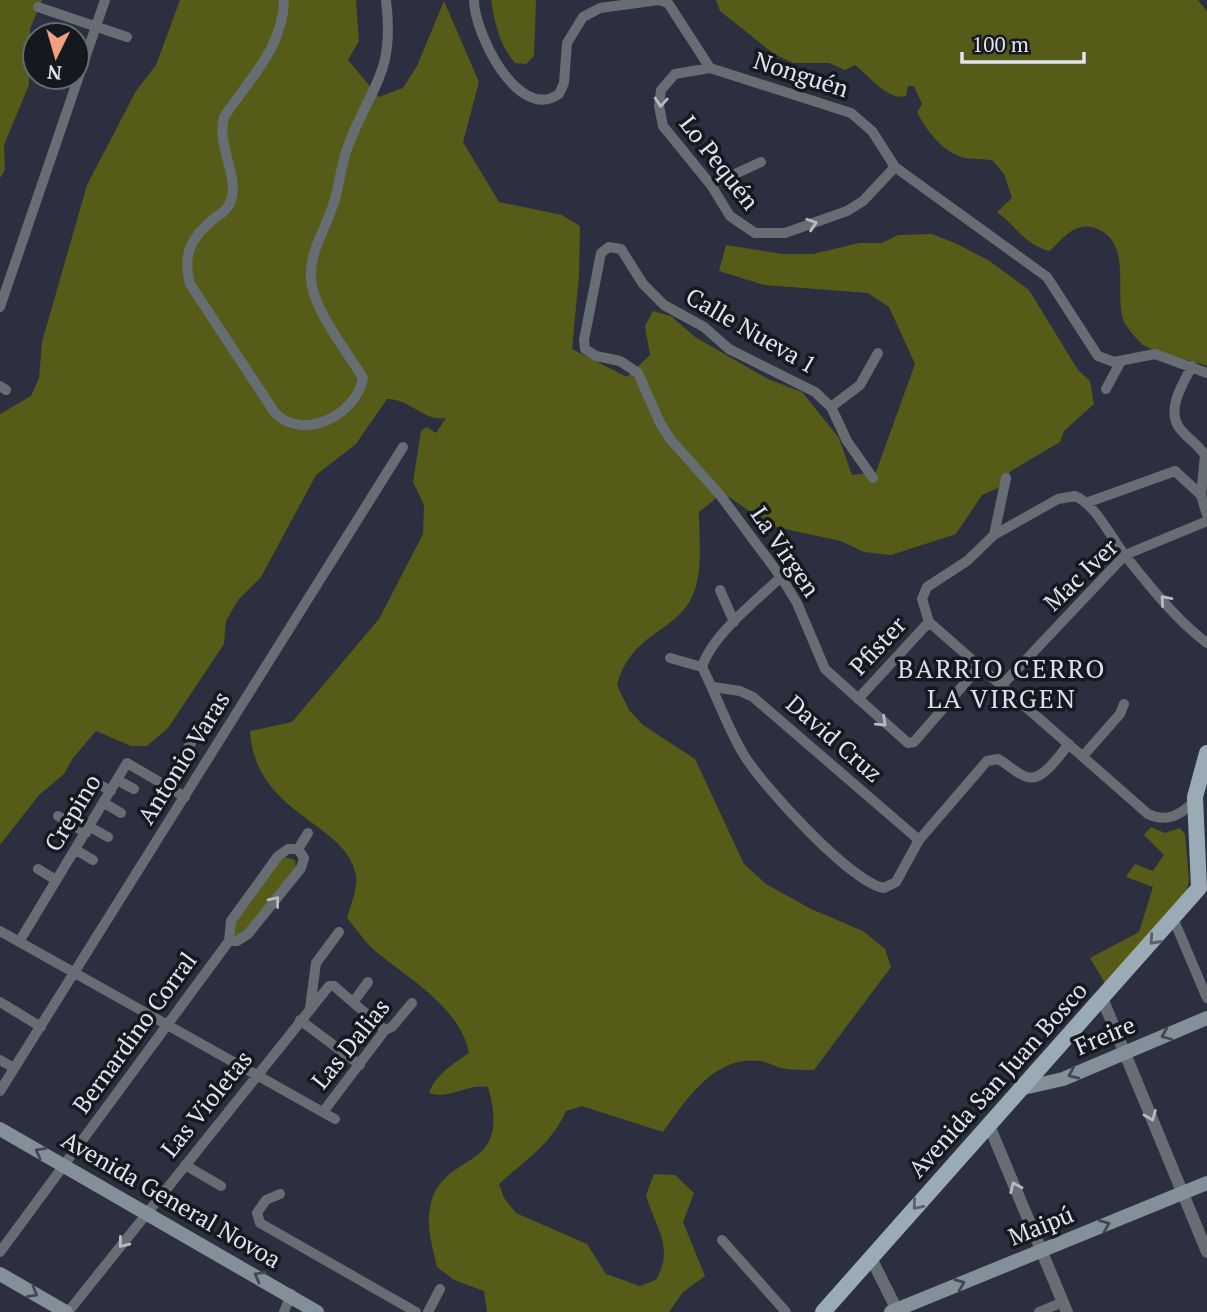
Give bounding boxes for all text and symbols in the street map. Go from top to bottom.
north arrow [21,21,91,91]
scale bar [962,21,1084,65]
text: 100 m [972,30,1029,58]
street label: Nonguén [750,44,853,104]
text: N [46,60,63,87]
one-way arrow [654,96,669,107]
street label: Lo Pequén [673,109,767,216]
one-way arrow [805,218,818,232]
street label: Calle Nueva 1 [680,280,823,380]
street label: La Virgen [744,500,828,603]
street label: Mac Iver [1036,530,1125,618]
one-way arrow [1161,595,1173,608]
street label: Pfister [842,608,913,682]
district label: BARRIO CERRO LA VIRGEN [897,651,1107,715]
street label: Antonio Varas [130,685,237,830]
street label: David Cruz [780,688,890,789]
one-way arrow [874,713,887,726]
street label: Crepino [37,768,108,857]
one-way arrow [267,896,279,909]
one-way arrow [1150,931,1162,944]
street label: Bernardino Corral [65,946,203,1119]
street label: Avenida San Juan Bosco [901,975,1094,1184]
street label: Las Dalias [304,991,397,1095]
street label: Freire [1069,1008,1140,1062]
one-way arrow [1161,1027,1173,1041]
street label: Las Violetas [153,1043,259,1163]
one-way arrow [1068,1066,1080,1080]
one-way arrow [1142,1109,1156,1121]
street label: Avenida General Novoa [56,1123,287,1275]
one-way arrow [35,1147,47,1160]
one-way arrow [1009,1182,1023,1195]
one-way arrow [913,1197,925,1210]
street label: Maipú [1003,1198,1078,1253]
one-way arrow [1098,1219,1110,1233]
one-way arrow [119,1235,131,1248]
one-way arrow [254,1271,266,1284]
one-way arrow [953,1278,965,1292]
one-way arrow [26,1285,38,1298]

